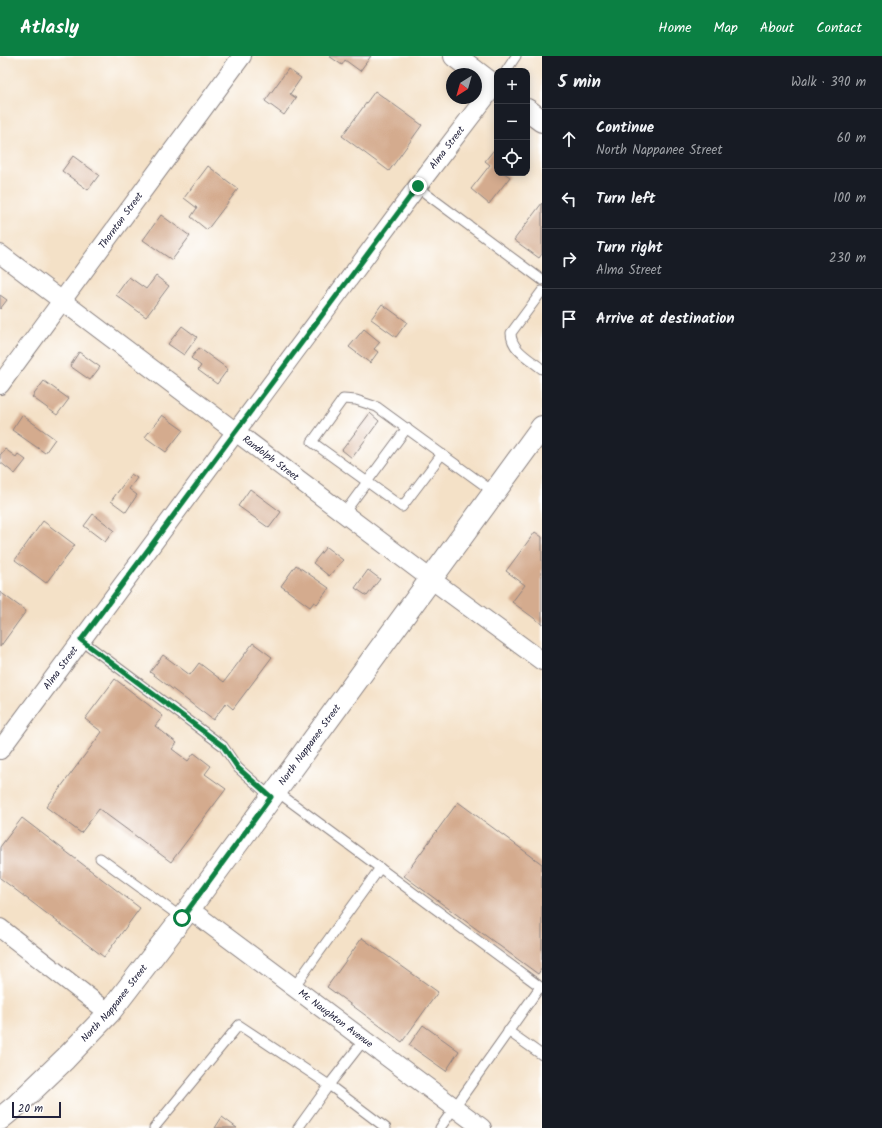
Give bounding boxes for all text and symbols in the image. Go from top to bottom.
text: Atlasly [20,13,79,43]
text: Home [658,17,692,39]
text: Map [714,17,738,39]
text: About [760,17,794,39]
text: Contact [816,17,862,39]
north arrow [446,68,482,104]
map controls [494,68,530,176]
button: + [494,68,530,104]
text: 5 min [558,69,601,96]
text: Walk · 390 m [791,72,866,93]
button: − [494,104,530,140]
text: Continue [596,116,654,140]
street label: Alma Street [425,123,469,173]
icon: ahead [558,128,580,150]
text: 60 m [837,128,866,149]
button: locate [494,140,530,176]
text: North Nappanee Street [596,140,722,161]
route end [409,177,427,195]
text: Turn left [596,187,656,211]
icon: left [558,188,580,210]
text: 100 m [833,188,866,209]
street label: Thornton Street [95,189,147,252]
text: Turn right [596,236,663,260]
icon: right [558,248,580,270]
text: 230 m [829,248,866,269]
text: Alma Street [596,260,662,281]
text: Arrive at destination [596,307,735,331]
icon: arrive [558,308,580,330]
street label: Randolph Street [239,432,302,485]
street label: Alma Street [39,643,82,693]
street label: North Nappanee Street [274,701,345,789]
route start [173,909,191,927]
street label: North Nappanee Street [77,961,152,1046]
street label: Mc Naughton Avenue [295,985,377,1052]
scale bar [12,1100,61,1119]
text: 20 m [18,1100,43,1118]

